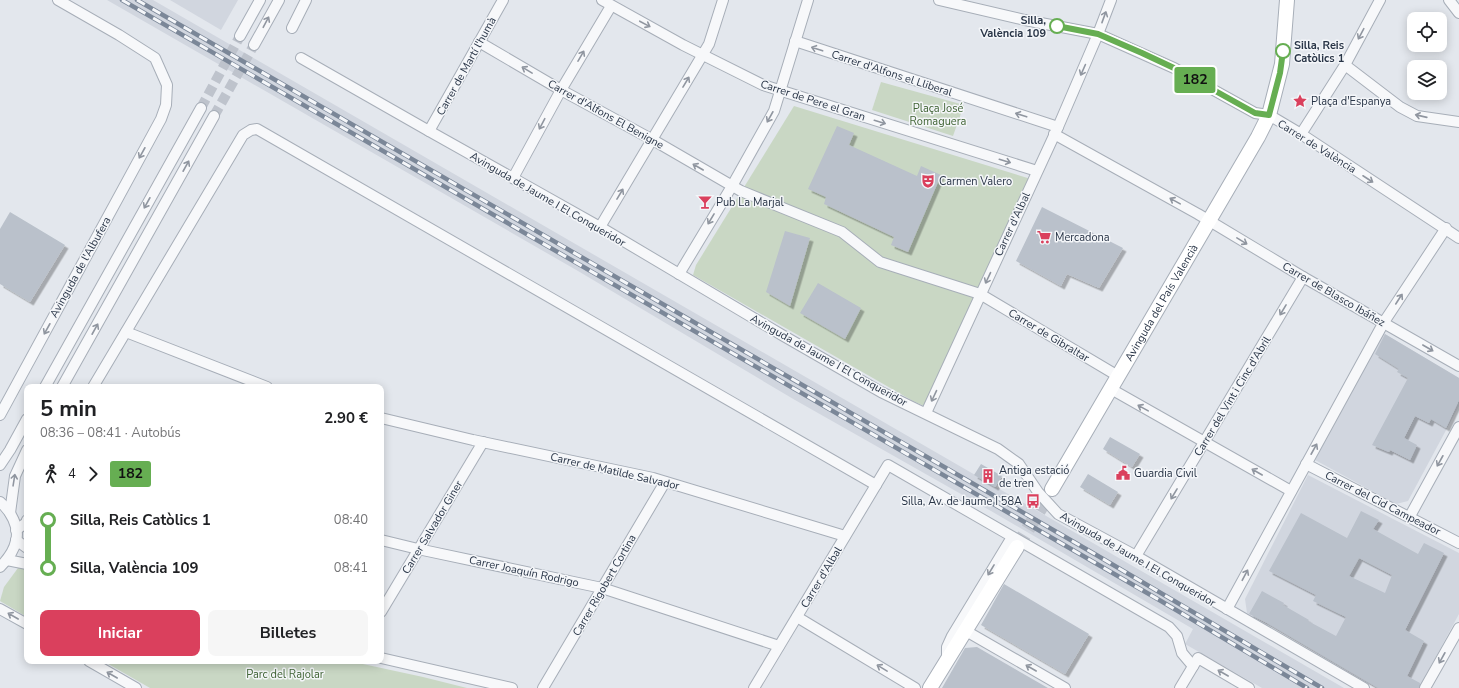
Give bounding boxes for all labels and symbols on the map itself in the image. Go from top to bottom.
one-way arrow [1101,12,1109,24]
place label: Silla, València 109 [979,13,1046,41]
street label: Carrer de Martí l'humà [433,14,500,118]
one-way arrow [263,17,271,29]
marker: Silla, València 109 [1049,18,1065,34]
one-way arrow [639,21,651,28]
one-way arrow [1357,28,1365,40]
place label: Silla, Reis Catòlics 1 [1294,38,1344,66]
marker: Silla, Reis Catòlics 1 [1275,43,1291,59]
one-way arrow [811,45,824,52]
street label: Carrer d'Alfons el Lliberal [829,47,955,100]
one-way arrow [577,51,585,63]
one-way arrow [1078,64,1086,76]
one-way arrow [521,66,533,74]
line badge: 182 [1172,67,1218,93]
street label: Carrer d'Alfons El Benigne [545,76,667,153]
one-way arrow [683,76,691,88]
street label: Carrer de Pere el Gran [758,76,867,125]
place icon: Plaça d'Espanya [1292,93,1308,109]
place label: Plaça d'Espanya [1311,94,1391,109]
park label: Plaça José Romaguera [910,101,967,129]
one-way arrow [1015,110,1027,118]
one-way arrow [766,111,774,123]
one-way arrow [1414,112,1427,119]
street label: Carrer de València [1275,116,1359,177]
one-way arrow [538,118,546,130]
one-way arrow [874,119,887,126]
one-way arrow [138,147,146,159]
street label: Avinguda de Jaume I El Conqueridor [467,149,628,250]
one-way arrow [998,158,1011,165]
one-way arrow [183,160,190,172]
one-way arrow [692,162,704,170]
theatre icon: Carmen Valero [920,173,936,189]
place label: Carmen Valero [939,174,1012,189]
one-way arrow [1363,174,1374,183]
one-way arrow [616,189,624,200]
street label: Carrer d'Albal [991,189,1034,259]
bar icon: Pub La Marjal [697,194,713,210]
place label: Pub La Marjal [716,195,785,210]
one-way arrow [143,197,151,209]
one-way arrow [1169,197,1181,205]
one-way arrow [707,213,715,225]
street label: Avinguda de l'Albufera [46,214,115,320]
supermarket icon: Mercadona [1036,229,1052,245]
place label: Mercadona [1055,230,1110,245]
one-way arrow [1236,237,1248,245]
street label: Avinguda del País Valencià [1121,241,1202,364]
street label: Carrer de Blasco Ibáñez [1280,259,1388,330]
one-way arrow [984,271,991,283]
one-way arrow [1395,294,1403,305]
one-way arrow [1279,304,1287,316]
street label: Carrer de Gibraltar [1005,305,1092,366]
street label: Avinguda de Jaume I El Conqueridor [747,311,910,410]
one-way arrow [42,323,50,335]
one-way arrow [92,323,100,335]
street label: Carrer del Vint i Cinc d'Abril [1191,333,1275,459]
one-way arrow [1422,344,1434,352]
one-way arrow [929,389,937,401]
one-way arrow [1138,403,1150,411]
one-way arrow [1311,443,1319,455]
street label: Carrer de Matilde Salvador [549,449,681,494]
one-way arrow [1436,455,1444,467]
place label: Antiga estació de tren [999,463,1069,491]
public building icon: Guardia Civil [1115,465,1131,481]
place label: Guardia Civil [1134,466,1198,481]
one-way arrow [1251,467,1263,475]
building icon: Antiga estació de tren [980,468,996,484]
street label: Carrer del Cid Campeador [1322,468,1443,539]
one-way arrow [11,474,19,487]
street label: Carrer Salvador Giner [399,478,466,577]
one-way arrow [1169,488,1177,500]
bus stop icon: Silla, Av. de Jaume I 58A [1025,493,1041,509]
place label: Silla, Av. de Jaume I 58A [901,494,1022,509]
street label: Avinguda de Jaume I El Conqueridor [1057,509,1218,610]
street label: Carrer Rigobert Cortina [569,532,640,639]
street label: Carrer d'Albal [797,543,846,611]
street label: Carrer Joaquín Rodrigo [468,553,580,590]
one-way arrow [987,564,995,576]
one-way arrow [1242,569,1250,581]
one-way arrow [8,612,20,620]
one-way arrow [1438,652,1446,664]
one-way arrow [877,664,888,672]
one-way arrow [1025,664,1037,672]
park label: Parc del Rajolar [246,667,324,682]
one-way arrow [1218,669,1230,677]
one-way arrow [107,670,119,678]

